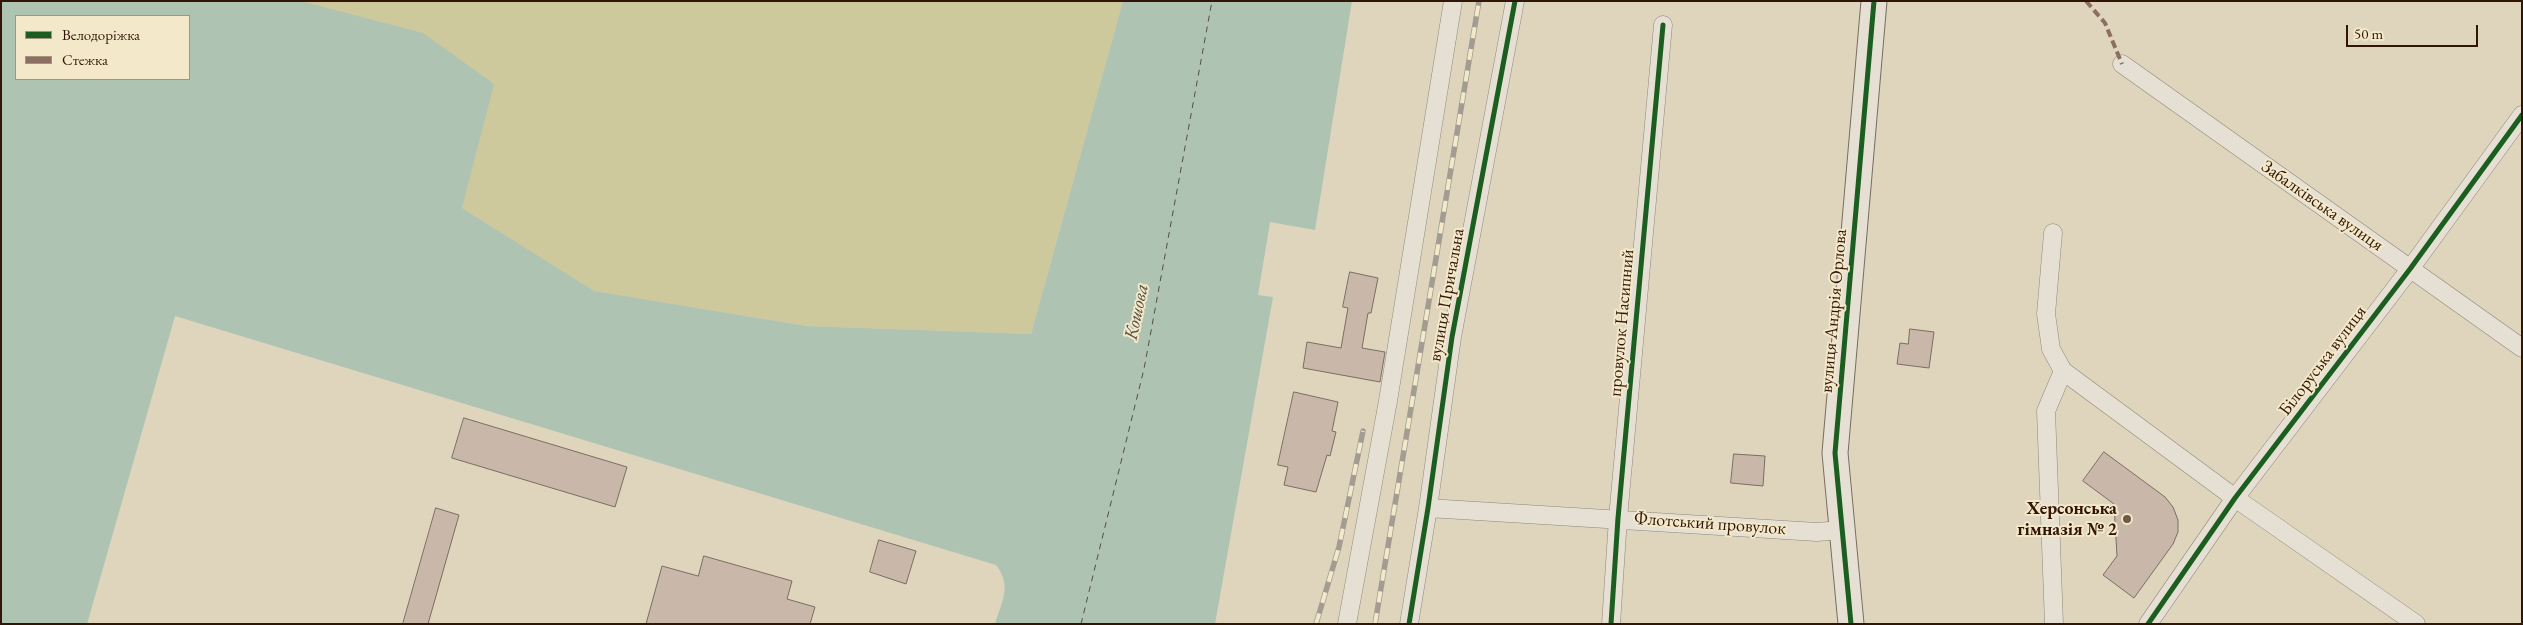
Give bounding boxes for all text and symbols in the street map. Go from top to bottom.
legend [15,15,190,80]
scale bar [2348,15,2480,47]
text: 50 m [2354,24,2383,43]
text: Велодоріжка [62,25,140,44]
text: Стежка [62,50,108,69]
street label: Забалківська вулиця [2257,156,2387,256]
street label: вулиця Причальна [1425,227,1469,363]
street label: вулиця Андрія Орлова [1816,228,1852,394]
street label: провулок Насипний [1605,249,1639,397]
water label: Кошова [1120,282,1154,342]
street label: Білоруська вулиця [2275,302,2371,420]
place label: Херсонська гімназія № 2 [2017,498,2117,540]
street label: Флотський провулок [1633,508,1787,540]
marker: Херсонська гімназія № 2 [2121,513,2133,525]

